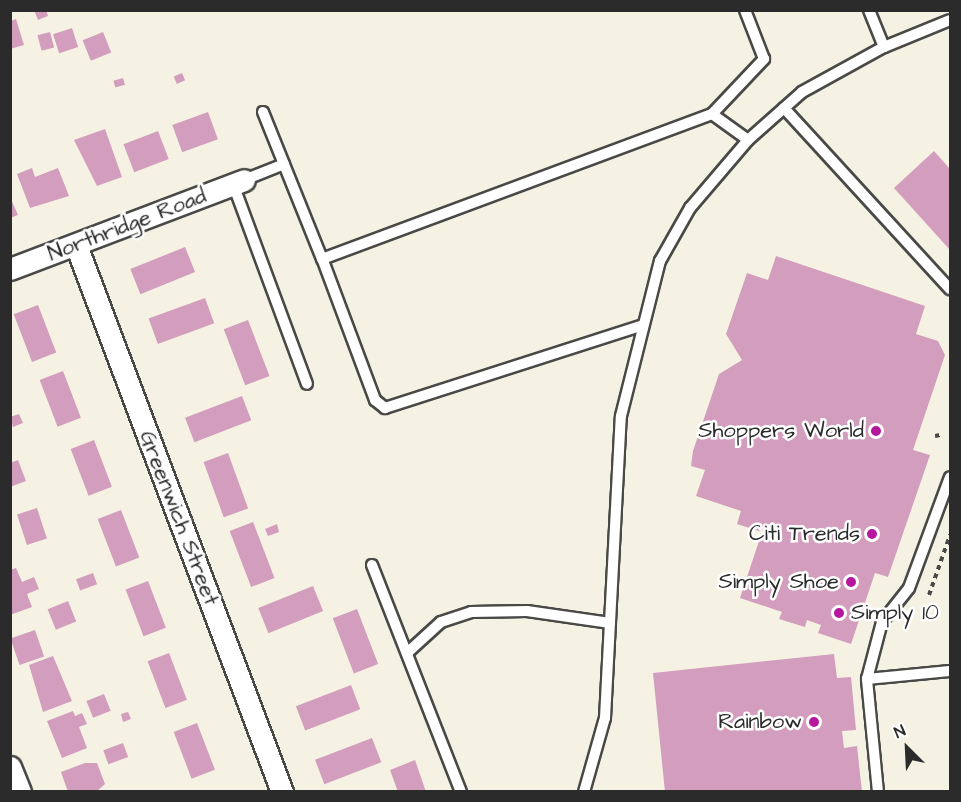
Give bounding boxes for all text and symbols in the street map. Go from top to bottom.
street label: Northridge Road [44,183,210,267]
place label: Shoppers World [698,418,864,444]
marker: Shoppers World [869,424,883,438]
street label: Greenwich Street [134,427,224,609]
place label: Citi Trends [749,521,860,547]
marker: Citi Trends [865,527,879,541]
place label: Simply Shoe [719,569,839,595]
marker: Simply Shoe [844,575,858,589]
place label: Simply 10 [851,600,939,626]
marker: Simply 10 [832,606,846,620]
place label: Rainbow [718,709,802,735]
marker: Rainbow [807,715,821,729]
north arrow [877,718,937,778]
text: N [891,719,909,744]

